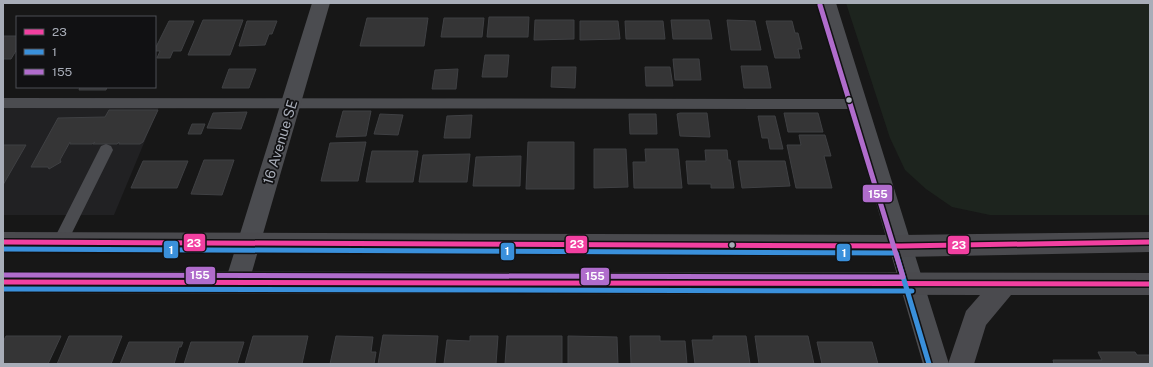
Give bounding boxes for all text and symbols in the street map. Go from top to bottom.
legend [16,16,156,88]
text: 23 [52,25,67,39]
text: 1 [52,45,57,59]
text: 155 [52,65,73,79]
unlabelled marker [844,95,854,105]
street label: 16 Avenue SE [260,98,300,186]
line badge: 155 [862,184,893,203]
text: 155 [868,188,888,200]
line badge: 23 [183,233,206,252]
line badge: 23 [565,235,588,254]
line badge: 23 [947,235,970,255]
text: 23 [187,237,201,249]
text: 23 [570,238,584,250]
text: 23 [952,239,966,251]
line badge: 1 [163,240,179,259]
unlabelled marker [727,240,737,250]
line badge: 1 [500,242,515,261]
line badge: 1 [836,243,851,262]
text: 1 [169,244,173,256]
text: 1 [505,245,509,257]
text: 1 [842,247,846,259]
line badge: 155 [185,266,216,285]
line badge: 155 [580,267,610,286]
text: 155 [190,269,210,281]
text: 155 [585,270,605,282]

